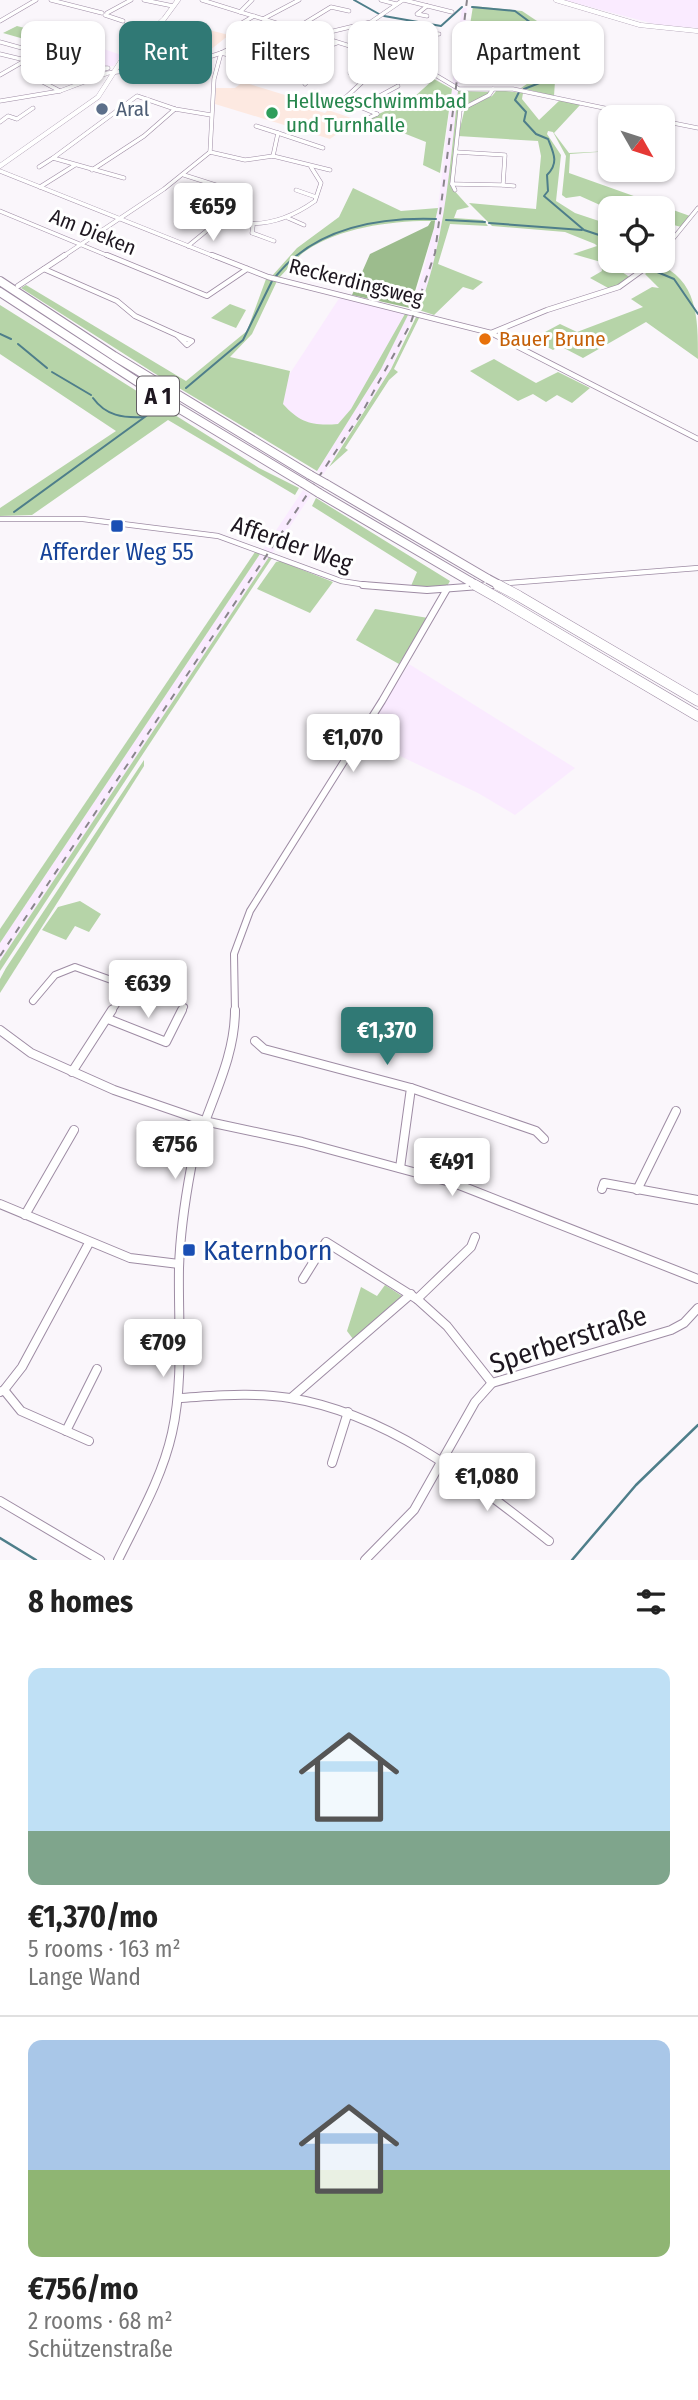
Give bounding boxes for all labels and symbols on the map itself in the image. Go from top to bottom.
place label: Hellwegschwimmbad und Turnhalle [286,88,467,138]
place label: Aral [116,96,150,122]
marker: Aral [94,101,110,117]
marker: Hellwegschwimmbad und Turnhalle [264,105,280,121]
north arrow [598,105,676,182]
pin: €659 [172,184,254,243]
street label: Am Dieken [46,203,140,261]
street label: Reckerdingsweg [286,253,426,311]
place label: Bauer Brune [499,326,606,352]
marker: Bauer Brune [477,331,493,347]
road number: A 1 [137,376,179,416]
street label: Afferder Weg [228,510,357,578]
marker: Afferder Weg 55 [109,518,125,534]
place label: Afferder Weg 55 [40,538,194,566]
pin: €1,070 [296,714,410,774]
pin: €639 [107,960,189,1020]
pin: €1,370 [330,1007,444,1067]
pin: €756 [134,1122,216,1181]
pin: €491 [411,1138,493,1198]
place label: Katernborn [203,1234,333,1267]
marker: Katernborn [181,1242,197,1258]
street label: Sperberstraße [486,1299,651,1380]
pin: €709 [122,1320,204,1379]
pin: €1,080 [430,1454,544,1513]

